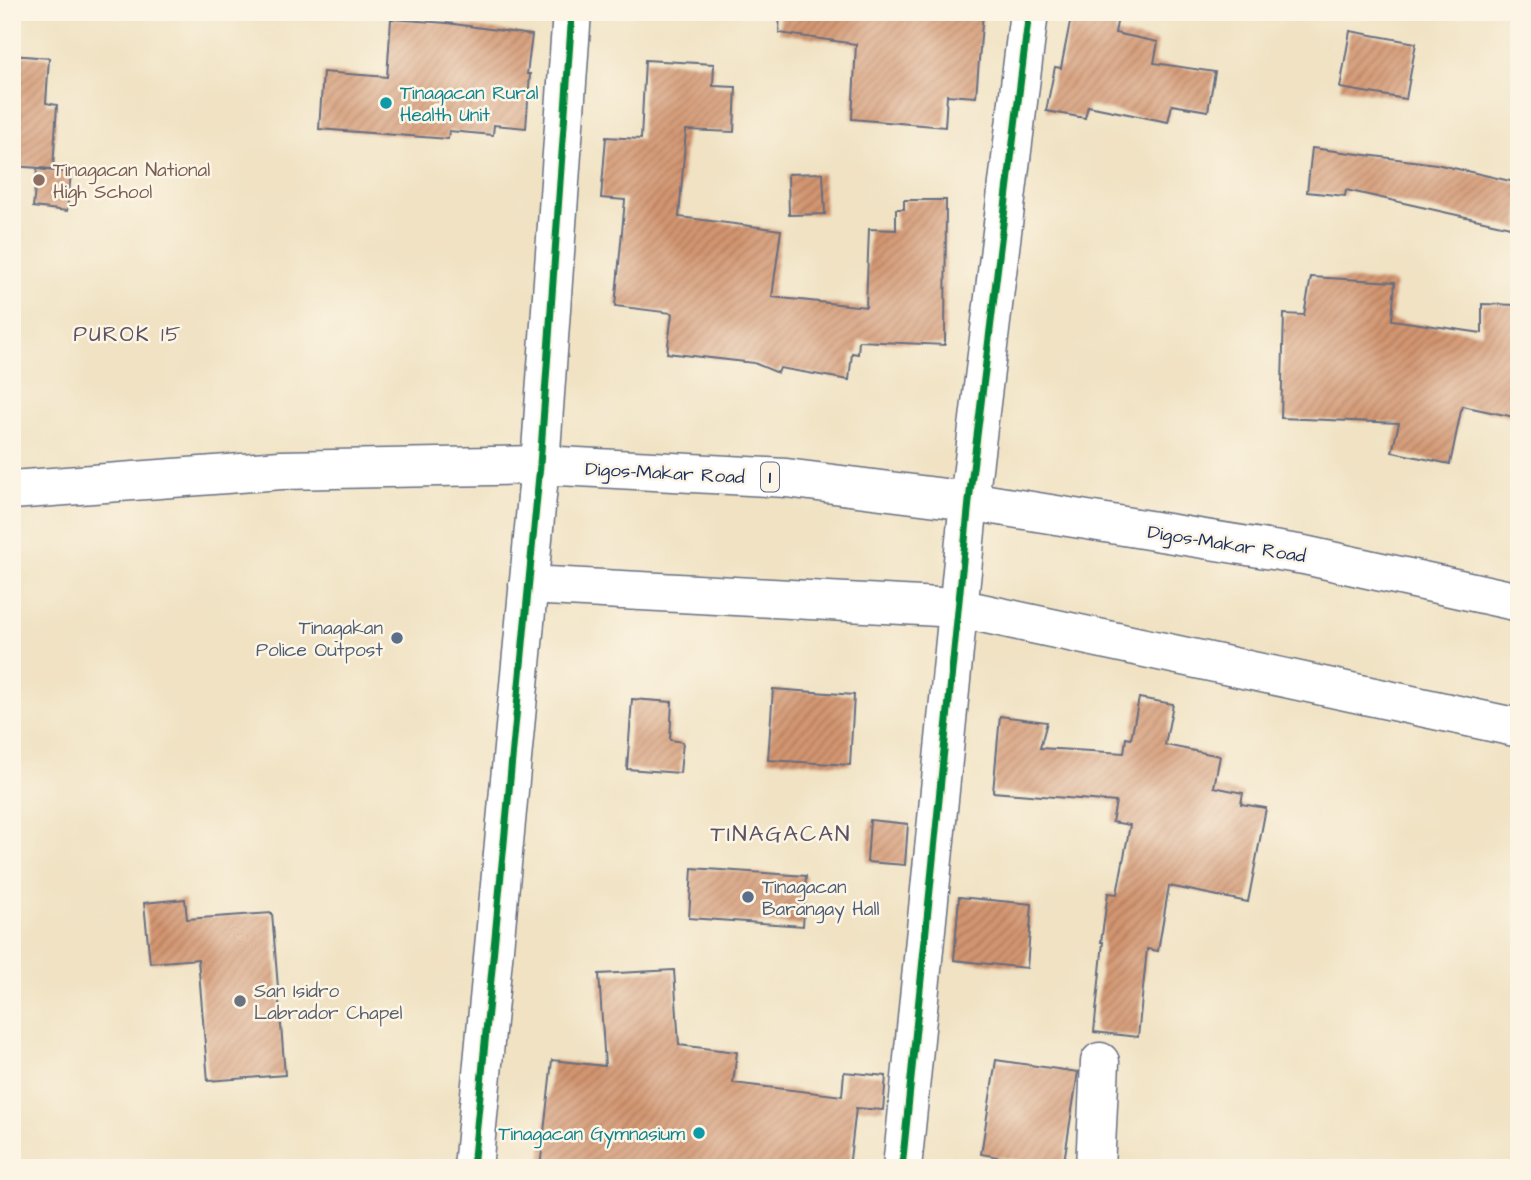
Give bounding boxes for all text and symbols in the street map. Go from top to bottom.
place label: Tinagacan Rural Health Unit [400,80,538,129]
marker: Tinagacan Rural Health Unit [378,95,394,111]
place label: Tinagacan National High School [53,157,210,207]
marker: Tinagacan National High School [31,172,47,188]
district label: PUROK 15 [74,320,182,349]
street label: Digos-Makar Road [584,456,746,492]
road number: 1 [761,462,779,491]
street label: Digos-Makar Road [1146,519,1308,571]
place label: Tinagakan Police Outpost [256,615,383,664]
marker: Tinagakan Police Outpost [389,630,405,646]
district label: TINAGACAN [710,818,852,850]
place label: Tinagacan Barangay Hall [762,874,879,924]
marker: Tinagacan Barangay Hall [740,889,756,905]
place label: San Isidro Labrador Chapel [254,978,403,1027]
marker: San Isidro Labrador Chapel [232,993,248,1009]
place label: Tinagacan Gymnasium [498,1121,685,1149]
marker: Tinagacan Gymnasium [691,1125,707,1141]

